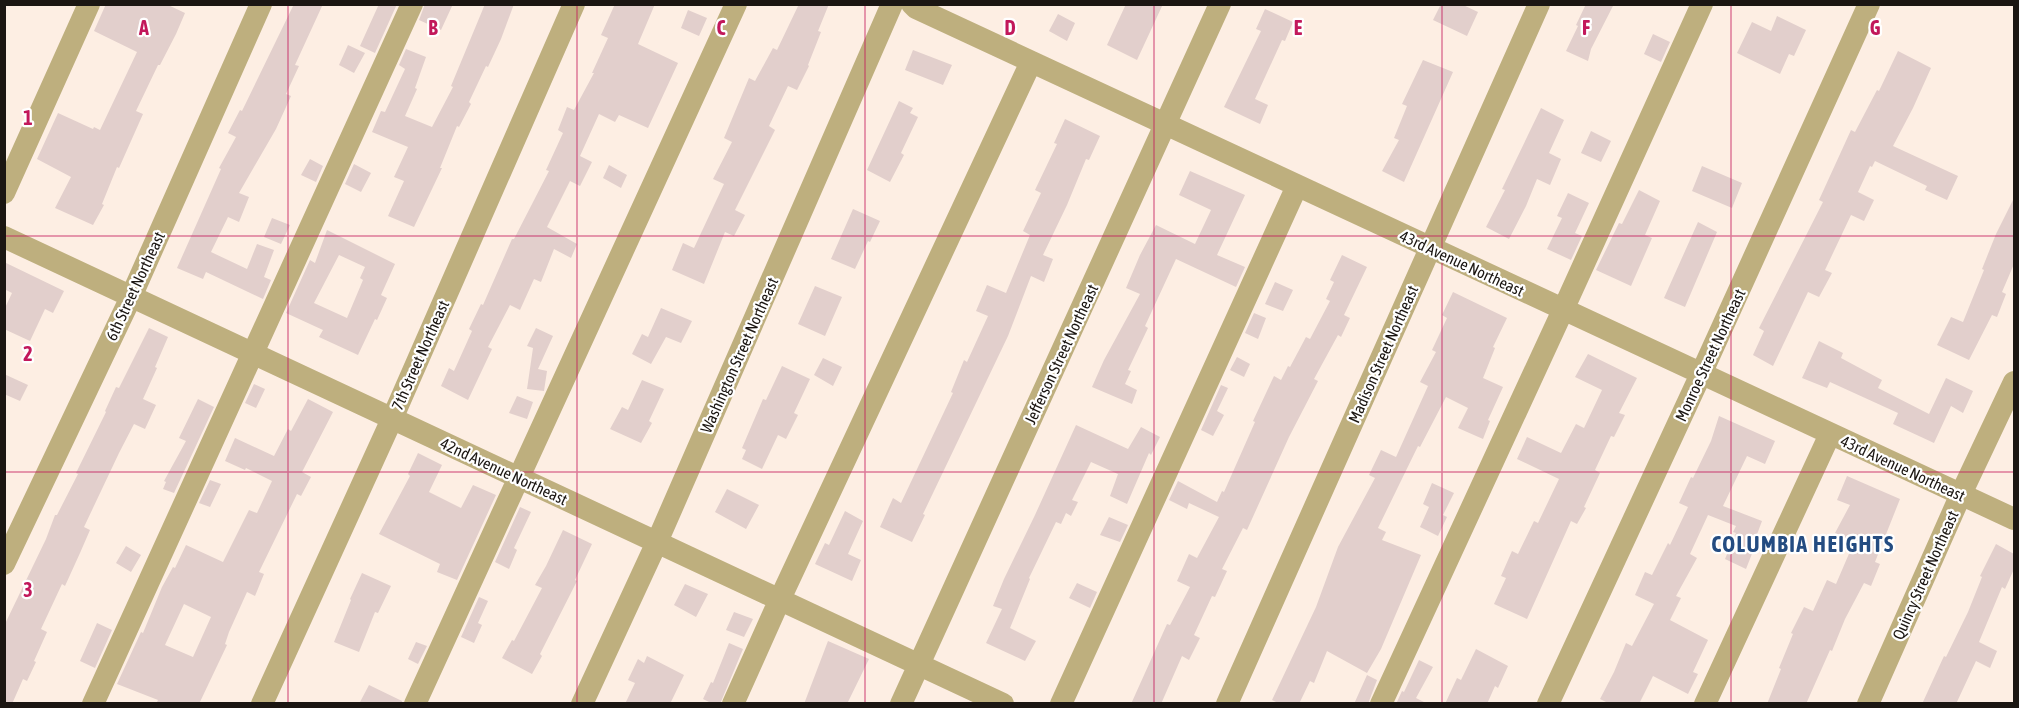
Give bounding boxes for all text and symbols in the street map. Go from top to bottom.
text: A [138,16,149,39]
text: B [428,16,438,39]
text: C [717,16,726,39]
text: D [1004,16,1016,39]
text: E [1294,16,1303,39]
text: F [1582,16,1590,39]
text: G [1870,16,1881,39]
text: 1 [23,106,33,129]
street label: 43rd Avenue Northeast [1397,226,1527,300]
street label: 6th Street Northeast [102,228,168,343]
street label: Washington Street Northeast [697,274,783,436]
street label: Jefferson Street Northeast [1021,281,1102,427]
street label: Madison Street Northeast [1345,282,1422,426]
street label: Monroe Street Northeast [1671,286,1749,424]
street label: 7th Street Northeast [388,297,452,413]
text: 2 [23,342,33,365]
street label: 43rd Avenue Northeast [1838,431,1968,505]
street label: 42nd Avenue Northeast [438,434,571,508]
street label: Quincy Street Northeast [1888,507,1963,643]
district label: COLUMBIA HEIGHTS [1711,531,1895,557]
text: 3 [23,578,33,601]

